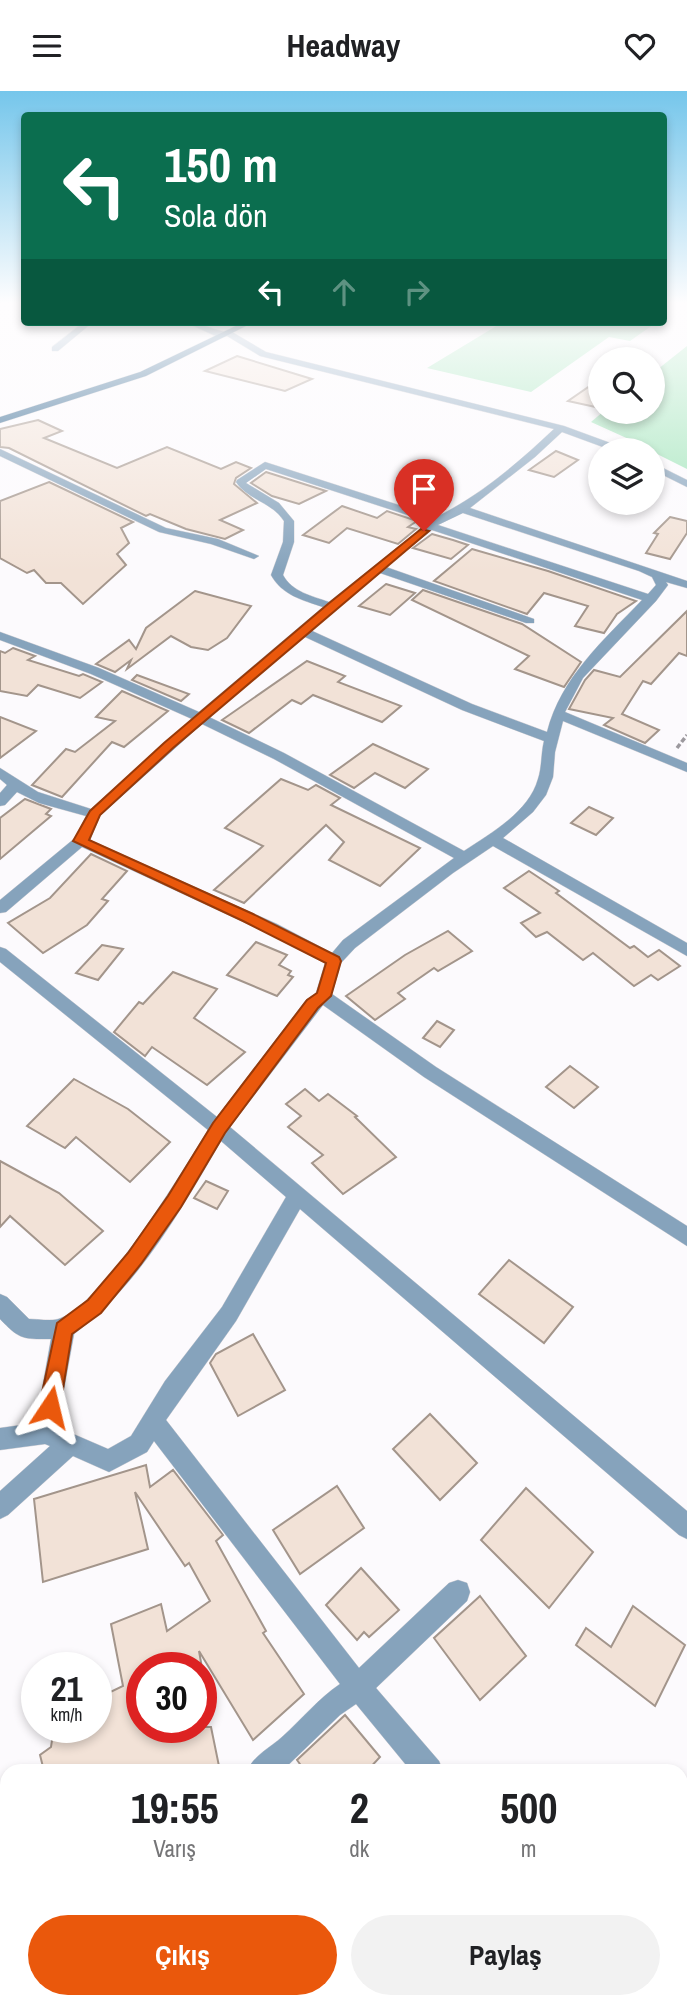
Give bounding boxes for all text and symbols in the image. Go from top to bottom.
text: Headway [287,24,400,67]
icon: menu [28,27,66,65]
icon: heart [621,27,659,65]
text: 150 m [164,131,278,197]
icon: left [49,140,140,231]
text: Sola dön [164,194,268,237]
icon: left [252,273,290,311]
icon: ahead [325,273,363,311]
icon: right [398,273,436,311]
map controls [588,347,665,515]
button: search [588,347,665,424]
button: layers [588,438,665,515]
pin [394,459,454,531]
icon: arrive [405,470,443,508]
position arrow [13,1370,87,1444]
speed limit sign: 30 [126,1652,217,1743]
text: 21 [51,1665,82,1712]
text: km/h [51,1702,83,1727]
text: 19:55 [131,1780,219,1836]
text: 2 [350,1780,369,1836]
text: 500 [500,1780,557,1836]
text: Varış [153,1833,196,1864]
text: dk [349,1833,369,1864]
text: m [521,1833,536,1864]
button: Çıkış [28,1915,337,1995]
button: Paylaş [351,1915,660,1995]

